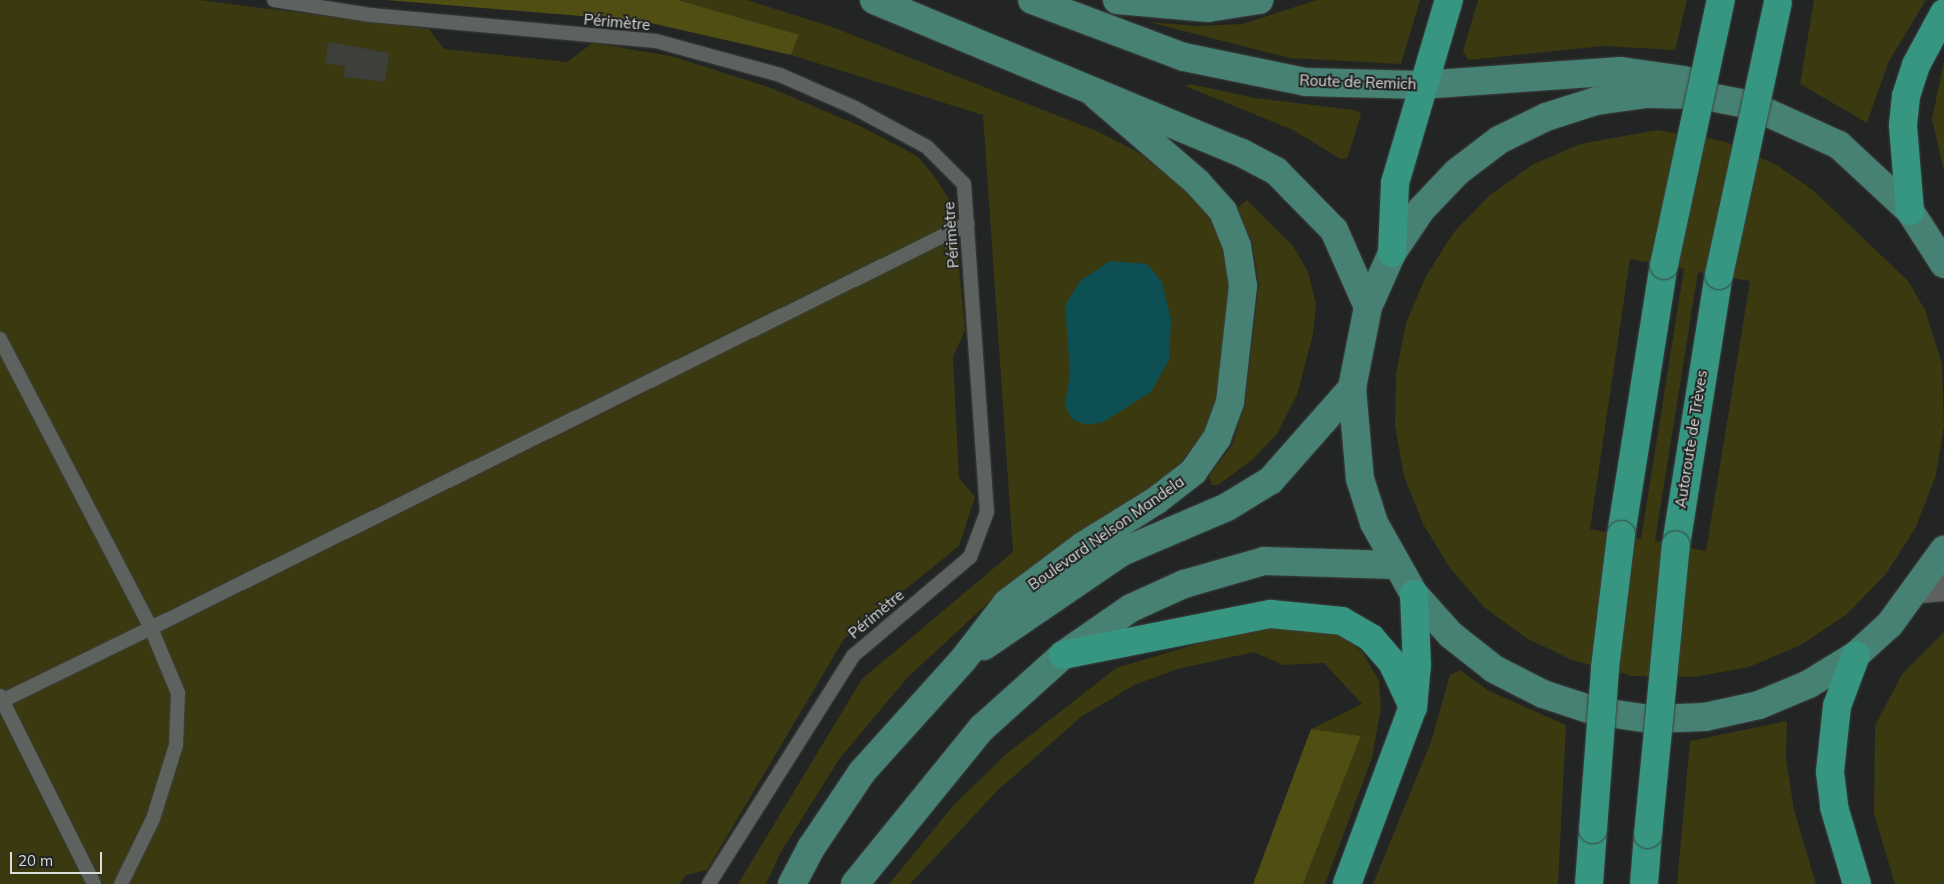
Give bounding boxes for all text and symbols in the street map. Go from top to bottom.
street label: Périmètre [583,10,651,34]
street label: Route de Remich [1299,71,1417,93]
street label: Périmètre [940,201,962,269]
street label: Autoroute de Trèves [1671,369,1711,509]
street label: Boulevard Nelson Mandela [1025,472,1187,594]
street label: Périmètre [845,586,907,642]
scale bar [12,842,105,874]
text: 20 m [18,851,53,870]

